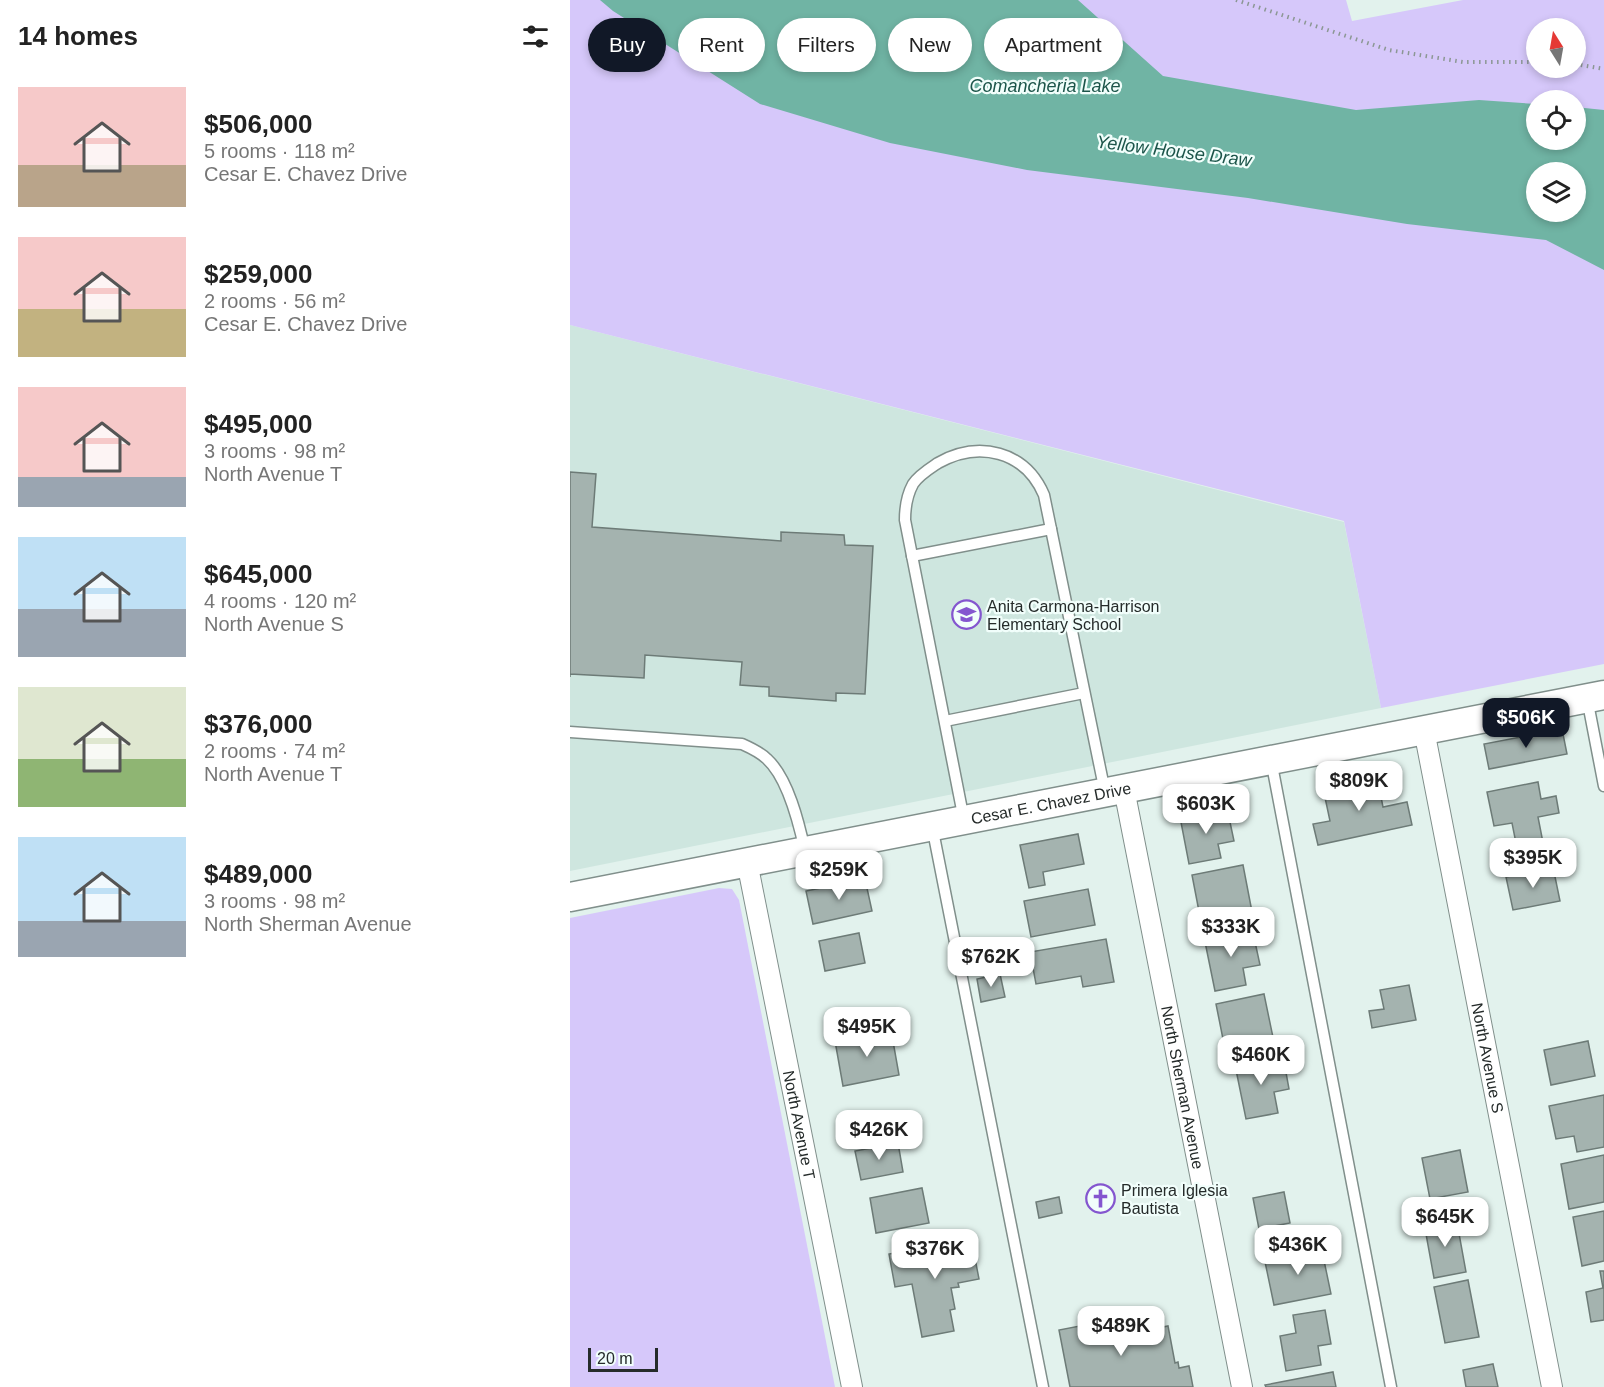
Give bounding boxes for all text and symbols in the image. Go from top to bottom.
chip: Buy [588,18,666,72]
chip: Rent [678,18,765,72]
chip: Filters [777,18,876,72]
chip: New [888,18,972,72]
chip: Apartment [984,18,1123,72]
north arrow [1526,18,1586,78]
map controls [1526,18,1586,222]
icon: filters [519,20,552,53]
text: 14 homes [18,21,138,51]
water label: Comancheria Lake [969,76,1121,96]
button: locate [1526,90,1586,150]
text: $506,000 [204,109,312,139]
icon: home [66,111,138,183]
water label: Yellow House Draw [1095,132,1254,171]
text: 5 rooms · 118 m² [204,140,355,162]
button: layers [1526,162,1586,222]
text: Cesar E. Chavez Drive [204,163,407,185]
text: $259,000 [204,259,312,289]
icon: home [66,261,138,333]
text: 2 rooms · 56 m² [204,290,345,312]
text: Cesar E. Chavez Drive [204,313,407,335]
text: $495,000 [204,409,312,439]
icon: home [66,411,138,483]
text: 3 rooms · 98 m² [204,440,345,462]
text: North Avenue T [204,463,342,485]
text: $645,000 [204,559,312,589]
icon: home [66,561,138,633]
text: 4 rooms · 120 m² [204,590,356,612]
place label: Anita Carmona-Harrison Elementary School [987,598,1160,633]
school or university icon: Anita Carmona-Harrison Elementary School [950,599,982,631]
text: North Avenue S [204,613,344,635]
pin: $506K [1484,698,1568,749]
text: $506K [1497,706,1555,728]
text: $376,000 [204,709,312,739]
icon: home [66,711,138,783]
text: 2 rooms · 74 m² [204,740,345,762]
pin: $809K [1317,761,1401,812]
text: North Avenue T [204,763,342,785]
text: $809K [1330,769,1388,791]
street label: Cesar E. Chavez Drive [969,780,1133,827]
pin: $603K [1164,784,1248,835]
text: $603K [1177,792,1235,814]
pin: $395K [1491,838,1575,889]
text: $395K [1504,846,1562,868]
pin: $259K [797,850,881,901]
text: $259K [810,858,868,880]
text: $489,000 [204,859,312,889]
icon: home [66,861,138,933]
text: 3 rooms · 98 m² [204,890,345,912]
pin: $333K [1189,907,1273,958]
text: North Sherman Avenue [204,913,412,935]
text: $333K [1202,915,1260,937]
pin: $762K [949,937,1033,988]
text: $762K [962,945,1020,967]
street label: North Avenue S [1468,1001,1506,1114]
street label: North Sherman Avenue [1158,1004,1207,1171]
pin: $495K [825,1007,909,1058]
text: $495K [838,1015,896,1037]
pin: $460K [1219,1035,1303,1086]
text: $460K [1232,1043,1290,1065]
street label: North Avenue T [780,1069,818,1181]
pin: $426K [837,1110,921,1161]
text: $426K [850,1118,908,1140]
place label: Primera Iglesia Bautista [1121,1182,1228,1217]
church icon: Primera Iglesia Bautista [1084,1183,1116,1215]
pin: $645K [1403,1197,1487,1248]
text: $645K [1416,1205,1474,1227]
pin: $436K [1256,1225,1340,1276]
pin: $376K [893,1229,977,1280]
text: $436K [1269,1233,1327,1255]
text: $376K [906,1237,964,1259]
pin: $489K [1079,1306,1163,1357]
text: $489K [1092,1314,1150,1336]
scale bar [588,1345,658,1372]
text: 20 m [597,1350,633,1367]

